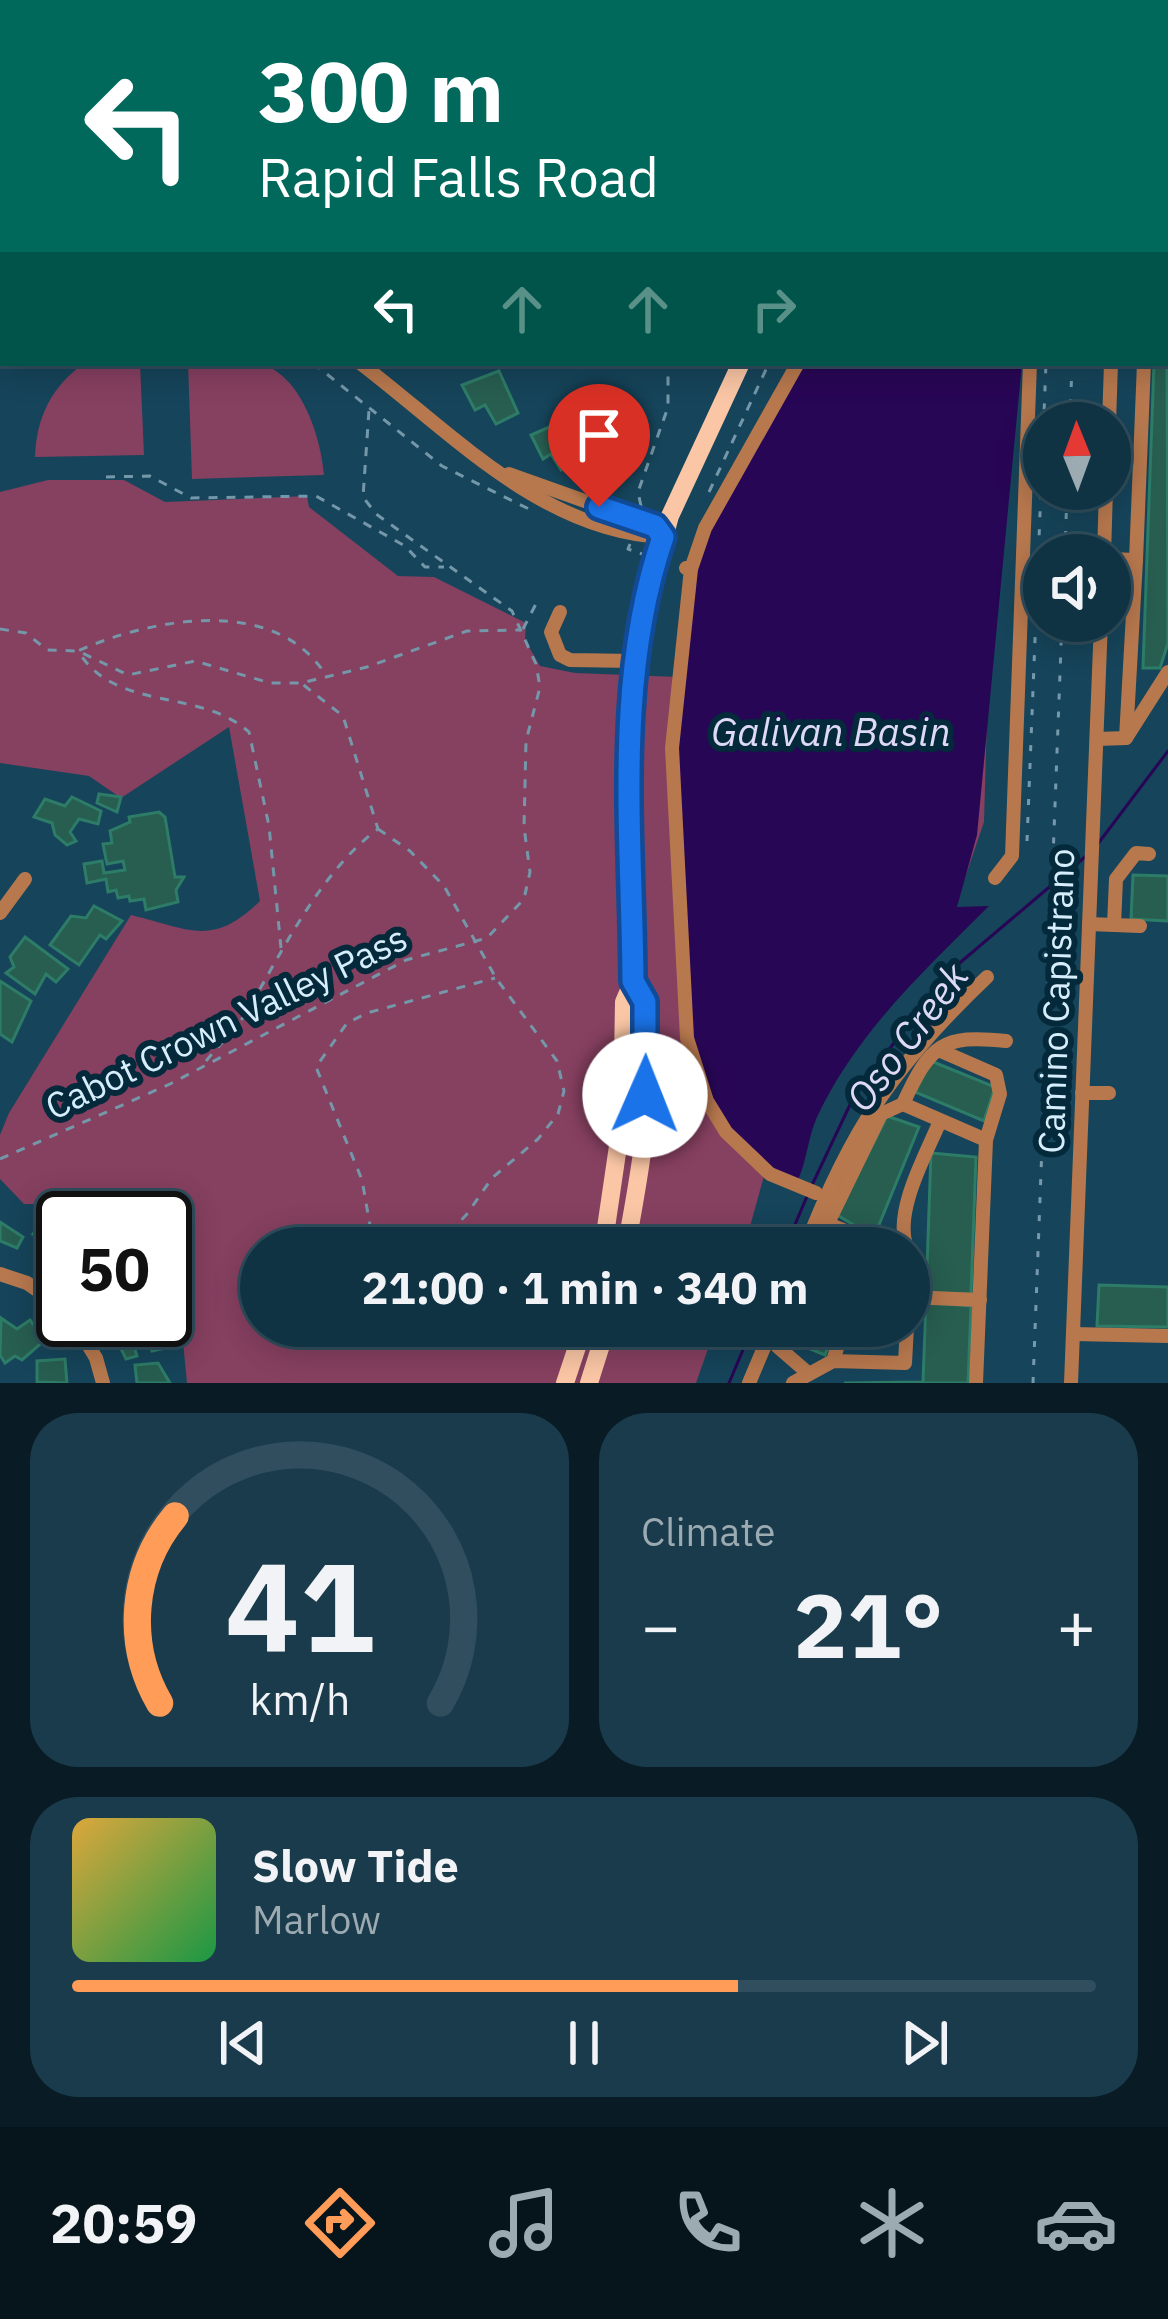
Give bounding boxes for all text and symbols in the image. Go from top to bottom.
text: 300 m [258,36,504,145]
icon: left [60,48,216,204]
text: Rapid Falls Road [258,142,659,212]
icon: left [363,276,429,342]
icon: ahead [489,276,555,342]
icon: ahead [615,276,681,342]
icon: right [741,276,807,342]
pin [548,384,650,507]
icon: arrive [566,402,632,468]
north arrow [1023,402,1131,510]
map controls [1023,402,1131,642]
button: sound [1023,534,1131,642]
water label: Galivan Basin [711,706,951,757]
street label: Camino Capistrano [1027,848,1084,1154]
street label: Cabot Crown Valley Pass [37,913,414,1130]
water label: Oso Creek [834,952,980,1121]
position arrow [582,1032,708,1158]
speed limit sign: 50 [36,1191,192,1347]
text: 21:00 · 1 min · 340 m [362,1258,808,1316]
text: Climate [641,1506,775,1557]
text: 41 [225,1524,374,1686]
text: 21° [793,1566,944,1683]
text: − [641,1582,681,1668]
text: + [1056,1582,1096,1668]
text: km/h [249,1671,350,1727]
text: Slow Tide [252,1836,459,1894]
text: Marlow [252,1894,381,1945]
icon: previous [210,2010,276,2076]
icon: pause [551,2010,617,2076]
icon: next [892,2010,958,2076]
icon: directions [298,2181,382,2265]
icon: music [482,2181,566,2265]
icon: phone [666,2181,750,2265]
icon: climate [850,2181,934,2265]
icon: car [1034,2181,1118,2265]
text: 20:59 [50,2188,197,2258]

